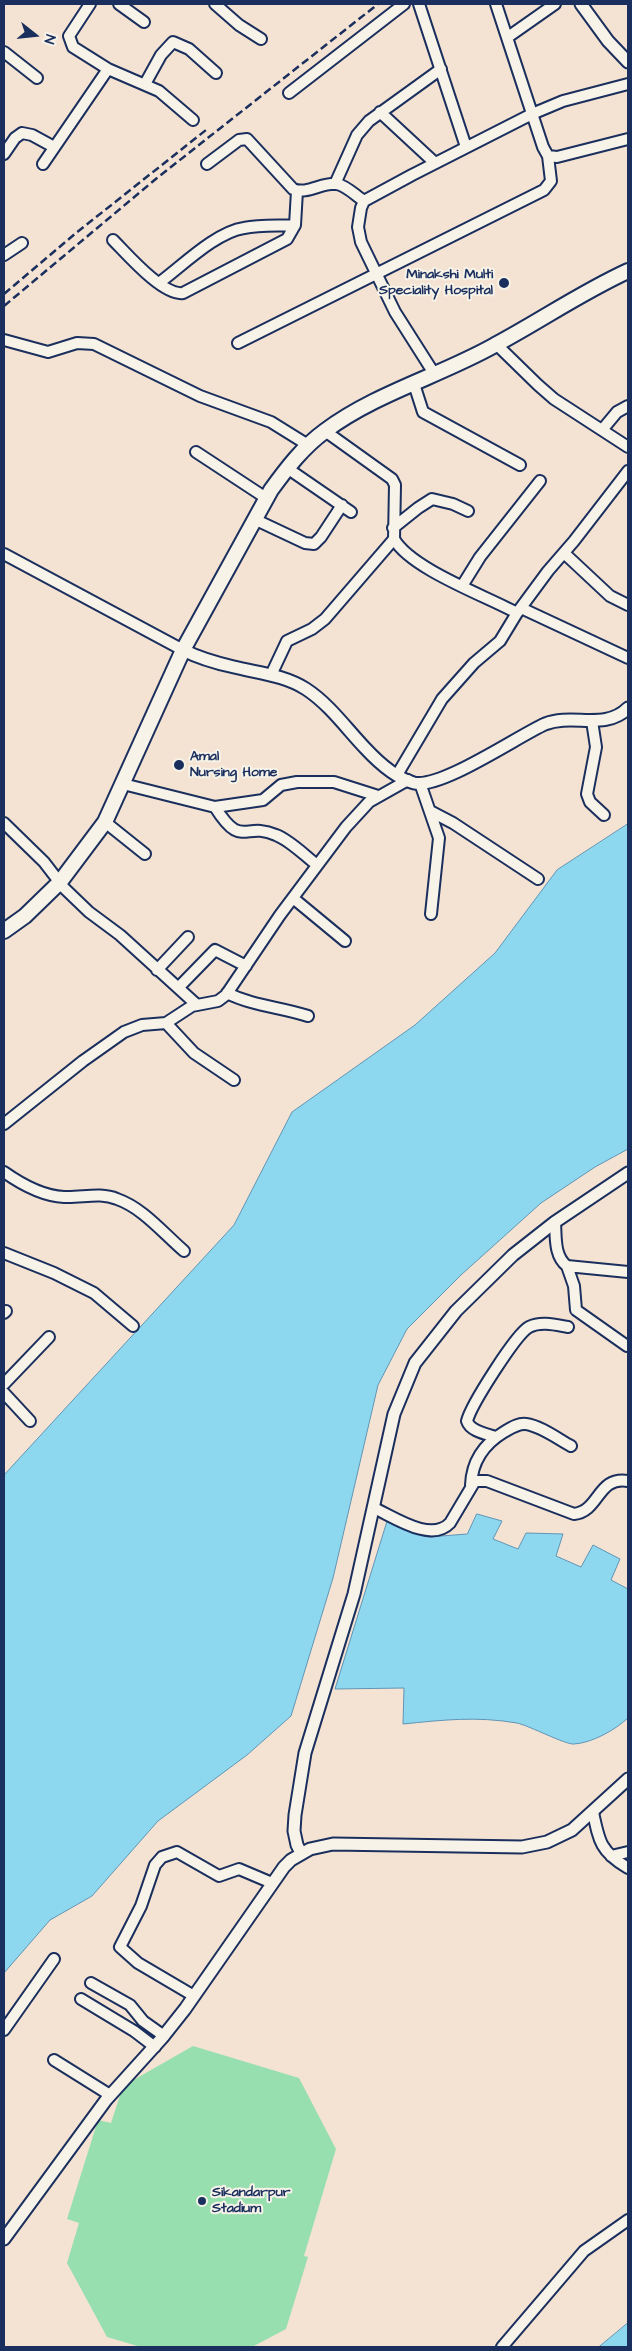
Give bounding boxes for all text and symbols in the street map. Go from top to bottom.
north arrow [10,10,60,60]
text: N [39,32,60,46]
place label: Minakshi Multi Speciality Hospital [379,267,493,300]
marker: Minakshi Multi Speciality Hospital [497,276,511,290]
place label: Amal Nursing Home [190,749,277,782]
marker: Amal Nursing Home [172,758,186,772]
place label: Sikandarpur Stadium [212,2185,290,2218]
marker: Sikandarpur Stadium [196,2195,208,2207]

